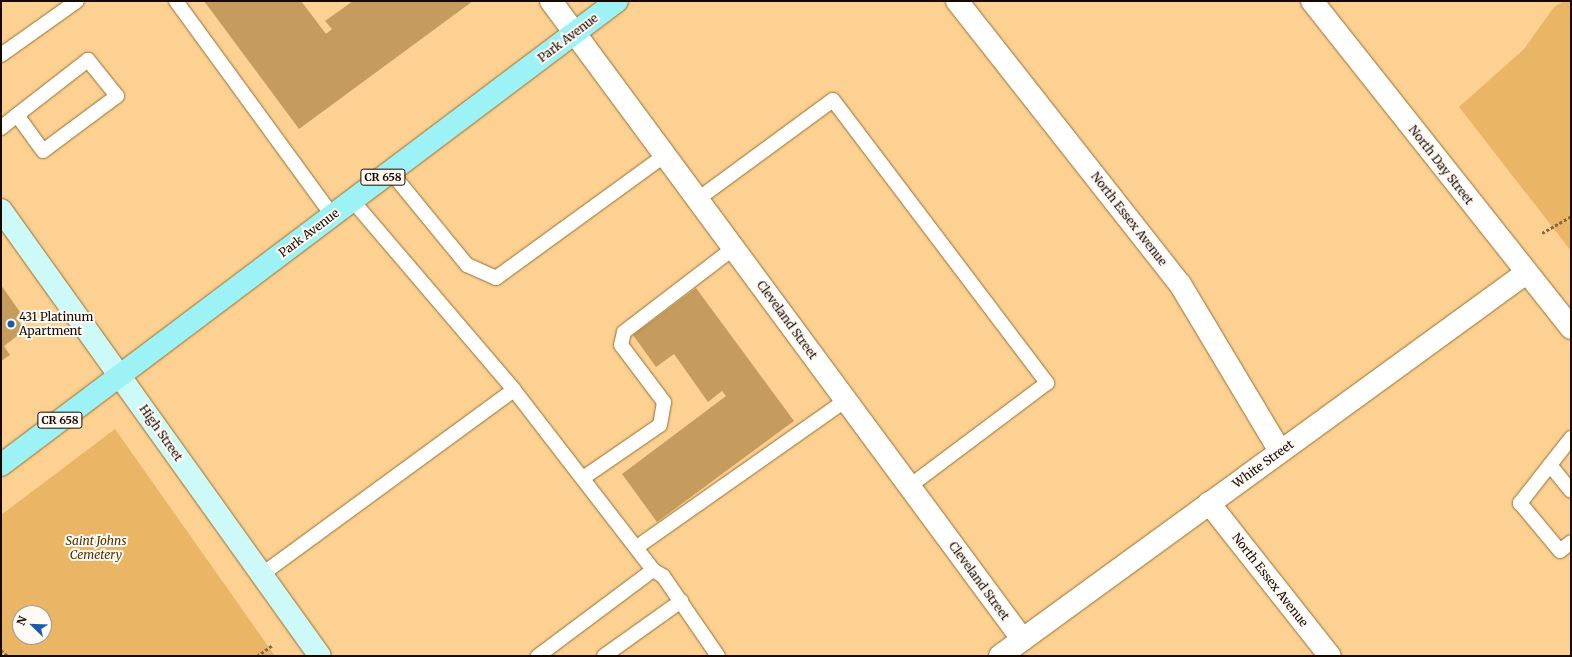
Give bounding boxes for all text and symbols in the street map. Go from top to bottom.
street label: Park Avenue [535,11,601,65]
street label: North Day Street [1406,123,1476,207]
road number: CR 658 [360,168,406,186]
street label: North Essex Avenue [1088,169,1170,269]
street label: Park Avenue [276,206,342,260]
street label: Cleveland Street [754,278,820,362]
place label: 431 Platinum Apartment [19,310,93,338]
marker: 431 Platinum Apartment [6,319,16,329]
street label: High Street [136,402,186,464]
road number: CR 658 [37,411,83,429]
street label: White Street [1230,437,1296,491]
street label: North Essex Avenue [1229,530,1311,630]
park label: Saint Johns Cemetery [66,534,126,562]
street label: Cleveland Street [946,539,1012,623]
north arrow [12,605,52,645]
text: N [14,614,30,627]

